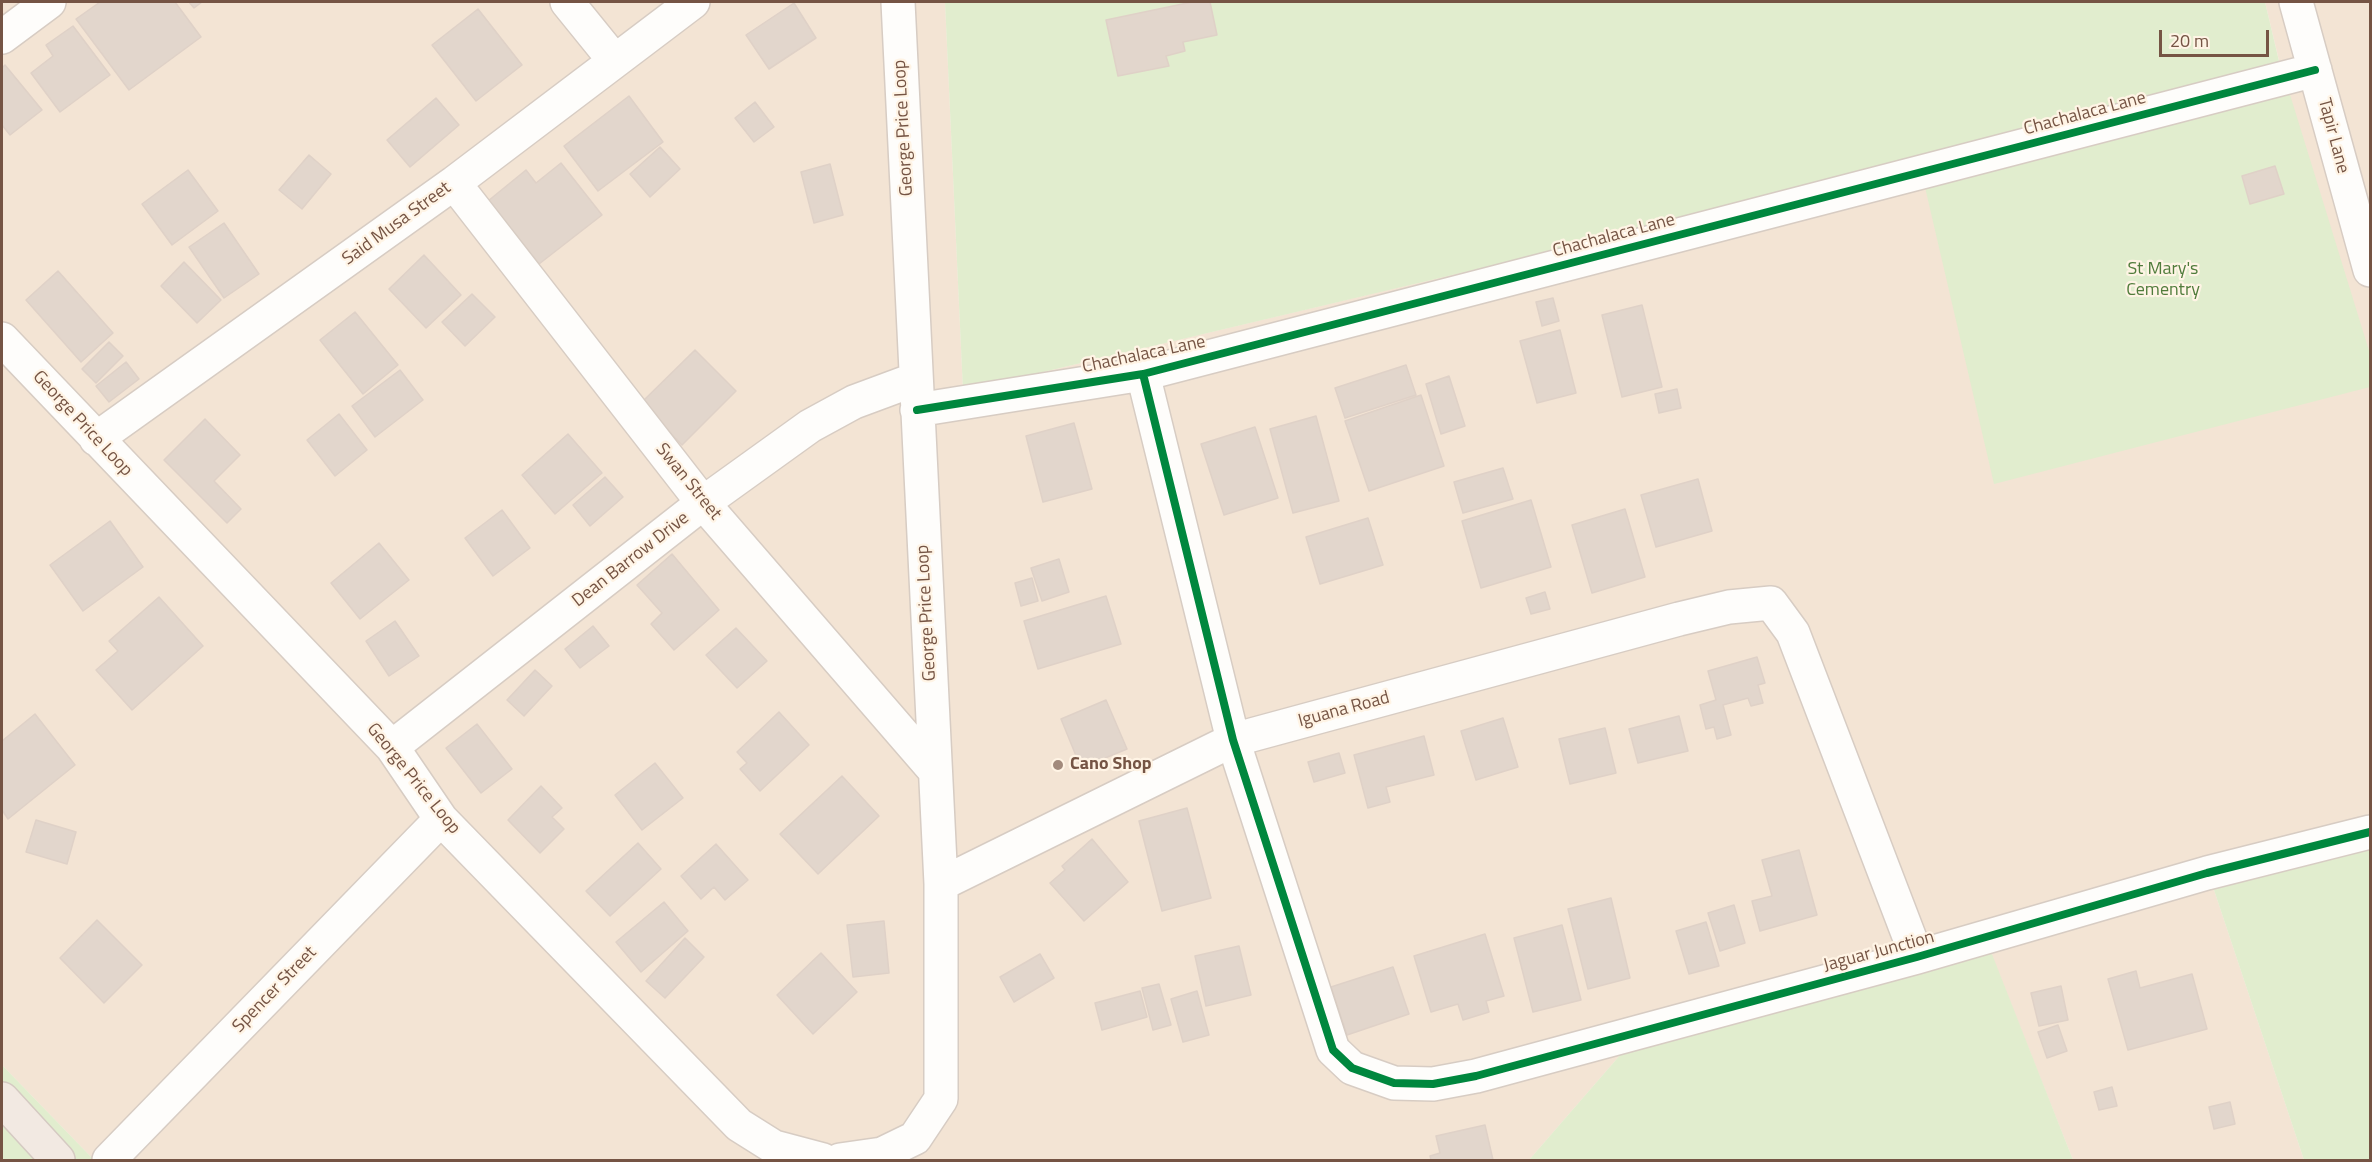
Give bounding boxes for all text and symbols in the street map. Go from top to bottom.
scale bar [2162,18,2272,56]
text: 20 m [2170,27,2209,54]
street label: George Price Loop [890,59,918,197]
street label: Chachalaca Lane [2022,87,2148,141]
street label: Tapir Lane [2313,96,2353,176]
street label: Said Musa Street [339,177,455,271]
street label: Chachalaca Lane [1551,209,1677,263]
park label: St Mary's Cementry [2126,259,2200,302]
street label: Chachalaca Lane [1080,331,1208,379]
street label: George Price Loop [27,367,137,481]
street label: Swan Street [651,439,725,525]
street label: Dean Barrow Drive [568,508,694,612]
street label: George Price Loop [913,544,941,682]
street label: Iguana Road [1296,687,1392,733]
street label: George Price Loop [362,719,464,839]
place label: Cano Shop [1070,754,1152,776]
marker: Cano Shop [1051,758,1065,772]
street label: Jaguar Junction [1821,927,1937,977]
street label: Spencer Street [229,942,321,1038]

